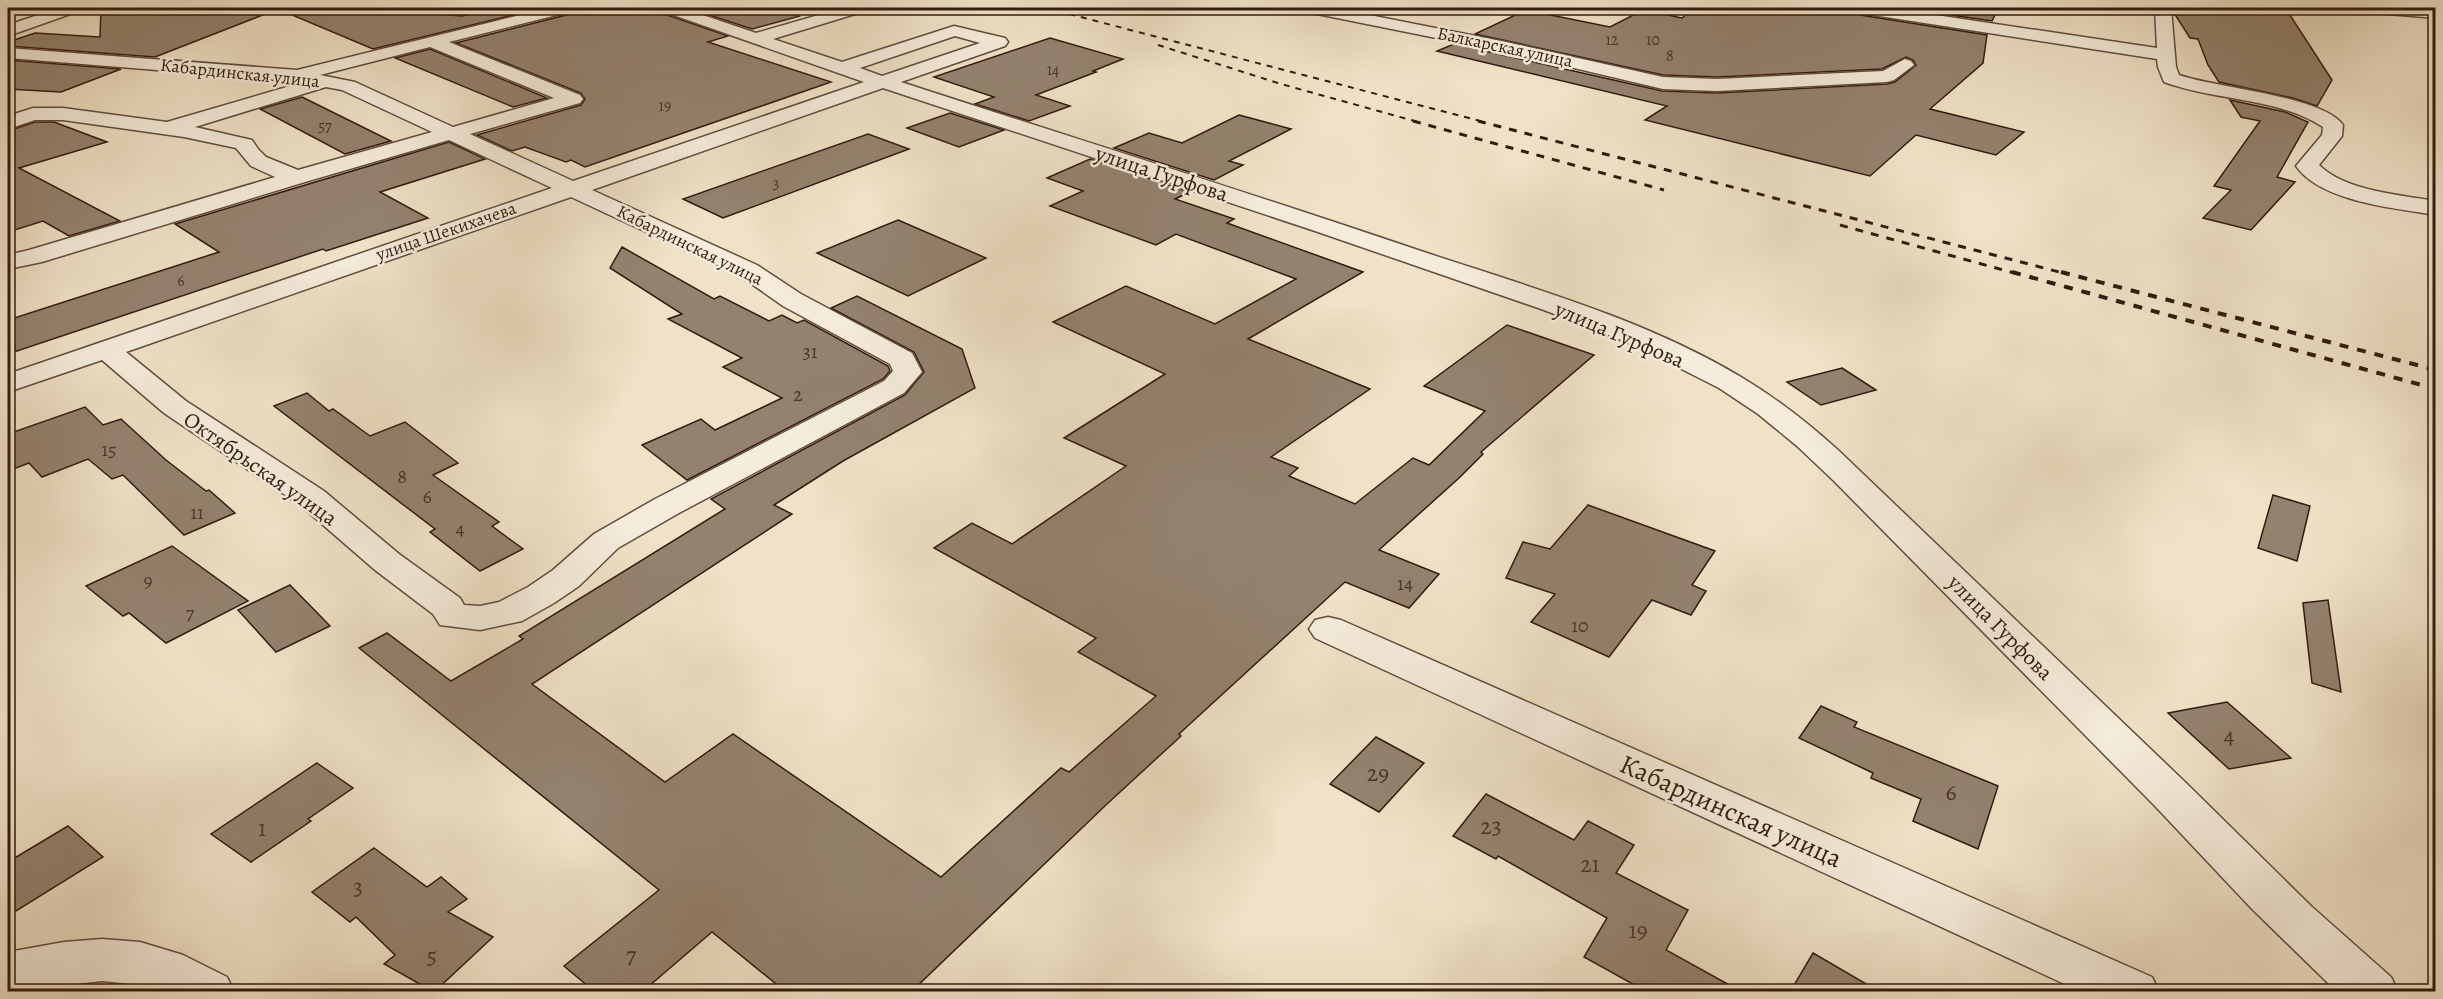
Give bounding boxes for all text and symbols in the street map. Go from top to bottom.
street label: Балкарская улица [1435,21,1576,73]
house number: 12 [1605,29,1619,51]
house number: 10 [1646,29,1660,51]
house number: 8 [1666,45,1674,67]
street label: Кабардинская улица [159,53,321,93]
house number: 14 [1047,59,1059,81]
house number: 19 [659,95,671,117]
house number: 57 [318,115,332,137]
street label: улица Гурфова [1090,138,1233,210]
house number: 3 [773,172,779,194]
street label: улица Шекихачева [372,196,520,267]
street label: Кабардинская улица [613,199,768,291]
house number: 6 [177,270,185,292]
street label: улица Гурфова [1549,294,1690,376]
house number: 31 [802,338,818,365]
house number: 2 [793,381,803,408]
street label: Октябрьская улица [177,404,344,534]
house number: 15 [101,436,117,463]
house number: 8 [397,463,407,490]
house number: 6 [422,483,432,510]
house number: 11 [190,499,204,526]
house number: 4 [455,515,465,542]
house number: 9 [143,567,153,594]
street label: улица Гурфова [1940,568,2060,688]
house number: 14 [1397,570,1413,597]
house number: 7 [186,599,195,626]
house number: 10 [1571,612,1589,639]
house number: 4 [2224,719,2235,751]
street label: Кабардинская улица [1614,746,1848,876]
house number: 29 [1367,757,1389,789]
house number: 6 [1945,776,1957,808]
house number: 23 [1480,810,1502,842]
house number: 1 [258,812,266,844]
house number: 21 [1580,848,1600,880]
house number: 3 [353,871,363,903]
house number: 19 [1628,914,1648,946]
house number: 7 [626,939,637,971]
house number: 5 [427,940,437,972]

